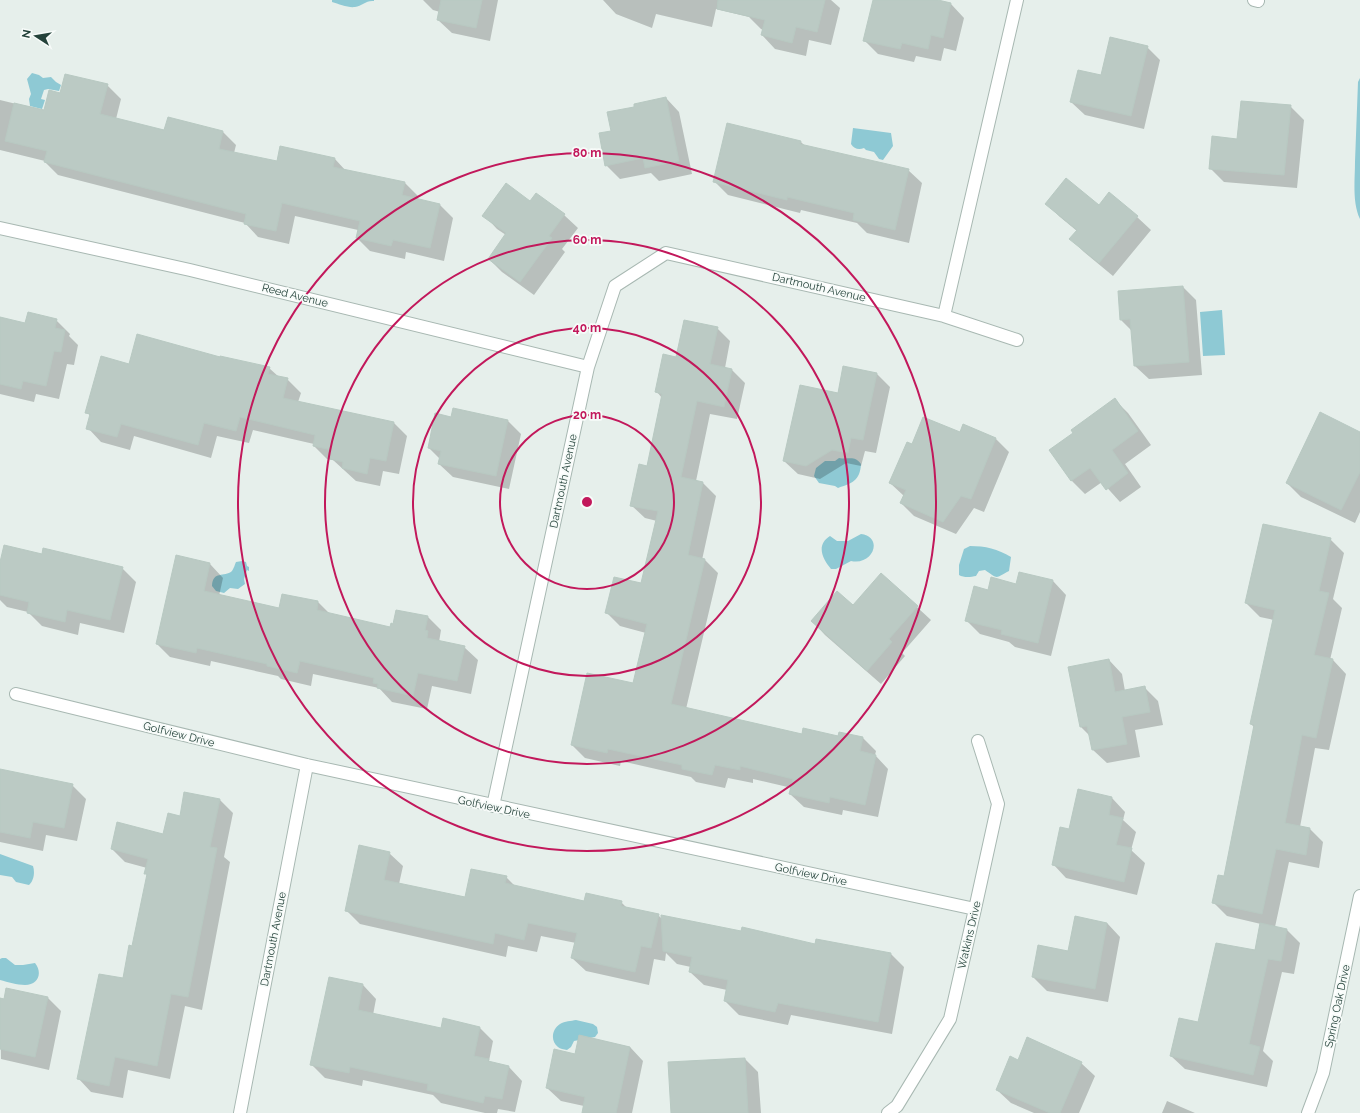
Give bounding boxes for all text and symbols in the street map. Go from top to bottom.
north arrow [16,16,56,56]
text: N [19,29,34,39]
text: 80 m [573,146,601,160]
text: 60 m [573,233,601,247]
street label: Dartmouth Avenue [771,270,868,305]
street label: Reed Avenue [260,281,330,310]
text: 40 m [573,321,601,335]
text: 20 m [573,408,601,422]
street label: Dartmouth Avenue [547,432,580,529]
centre of rings [580,495,594,509]
street label: Golfview Drive [142,719,217,750]
street label: Golfview Drive [457,794,532,822]
street label: Golfview Drive [774,861,849,889]
street label: Dartmouth Avenue [258,890,289,987]
street label: Watkins Drive [955,899,984,970]
street label: Spring Oak Drive [1322,963,1353,1049]

